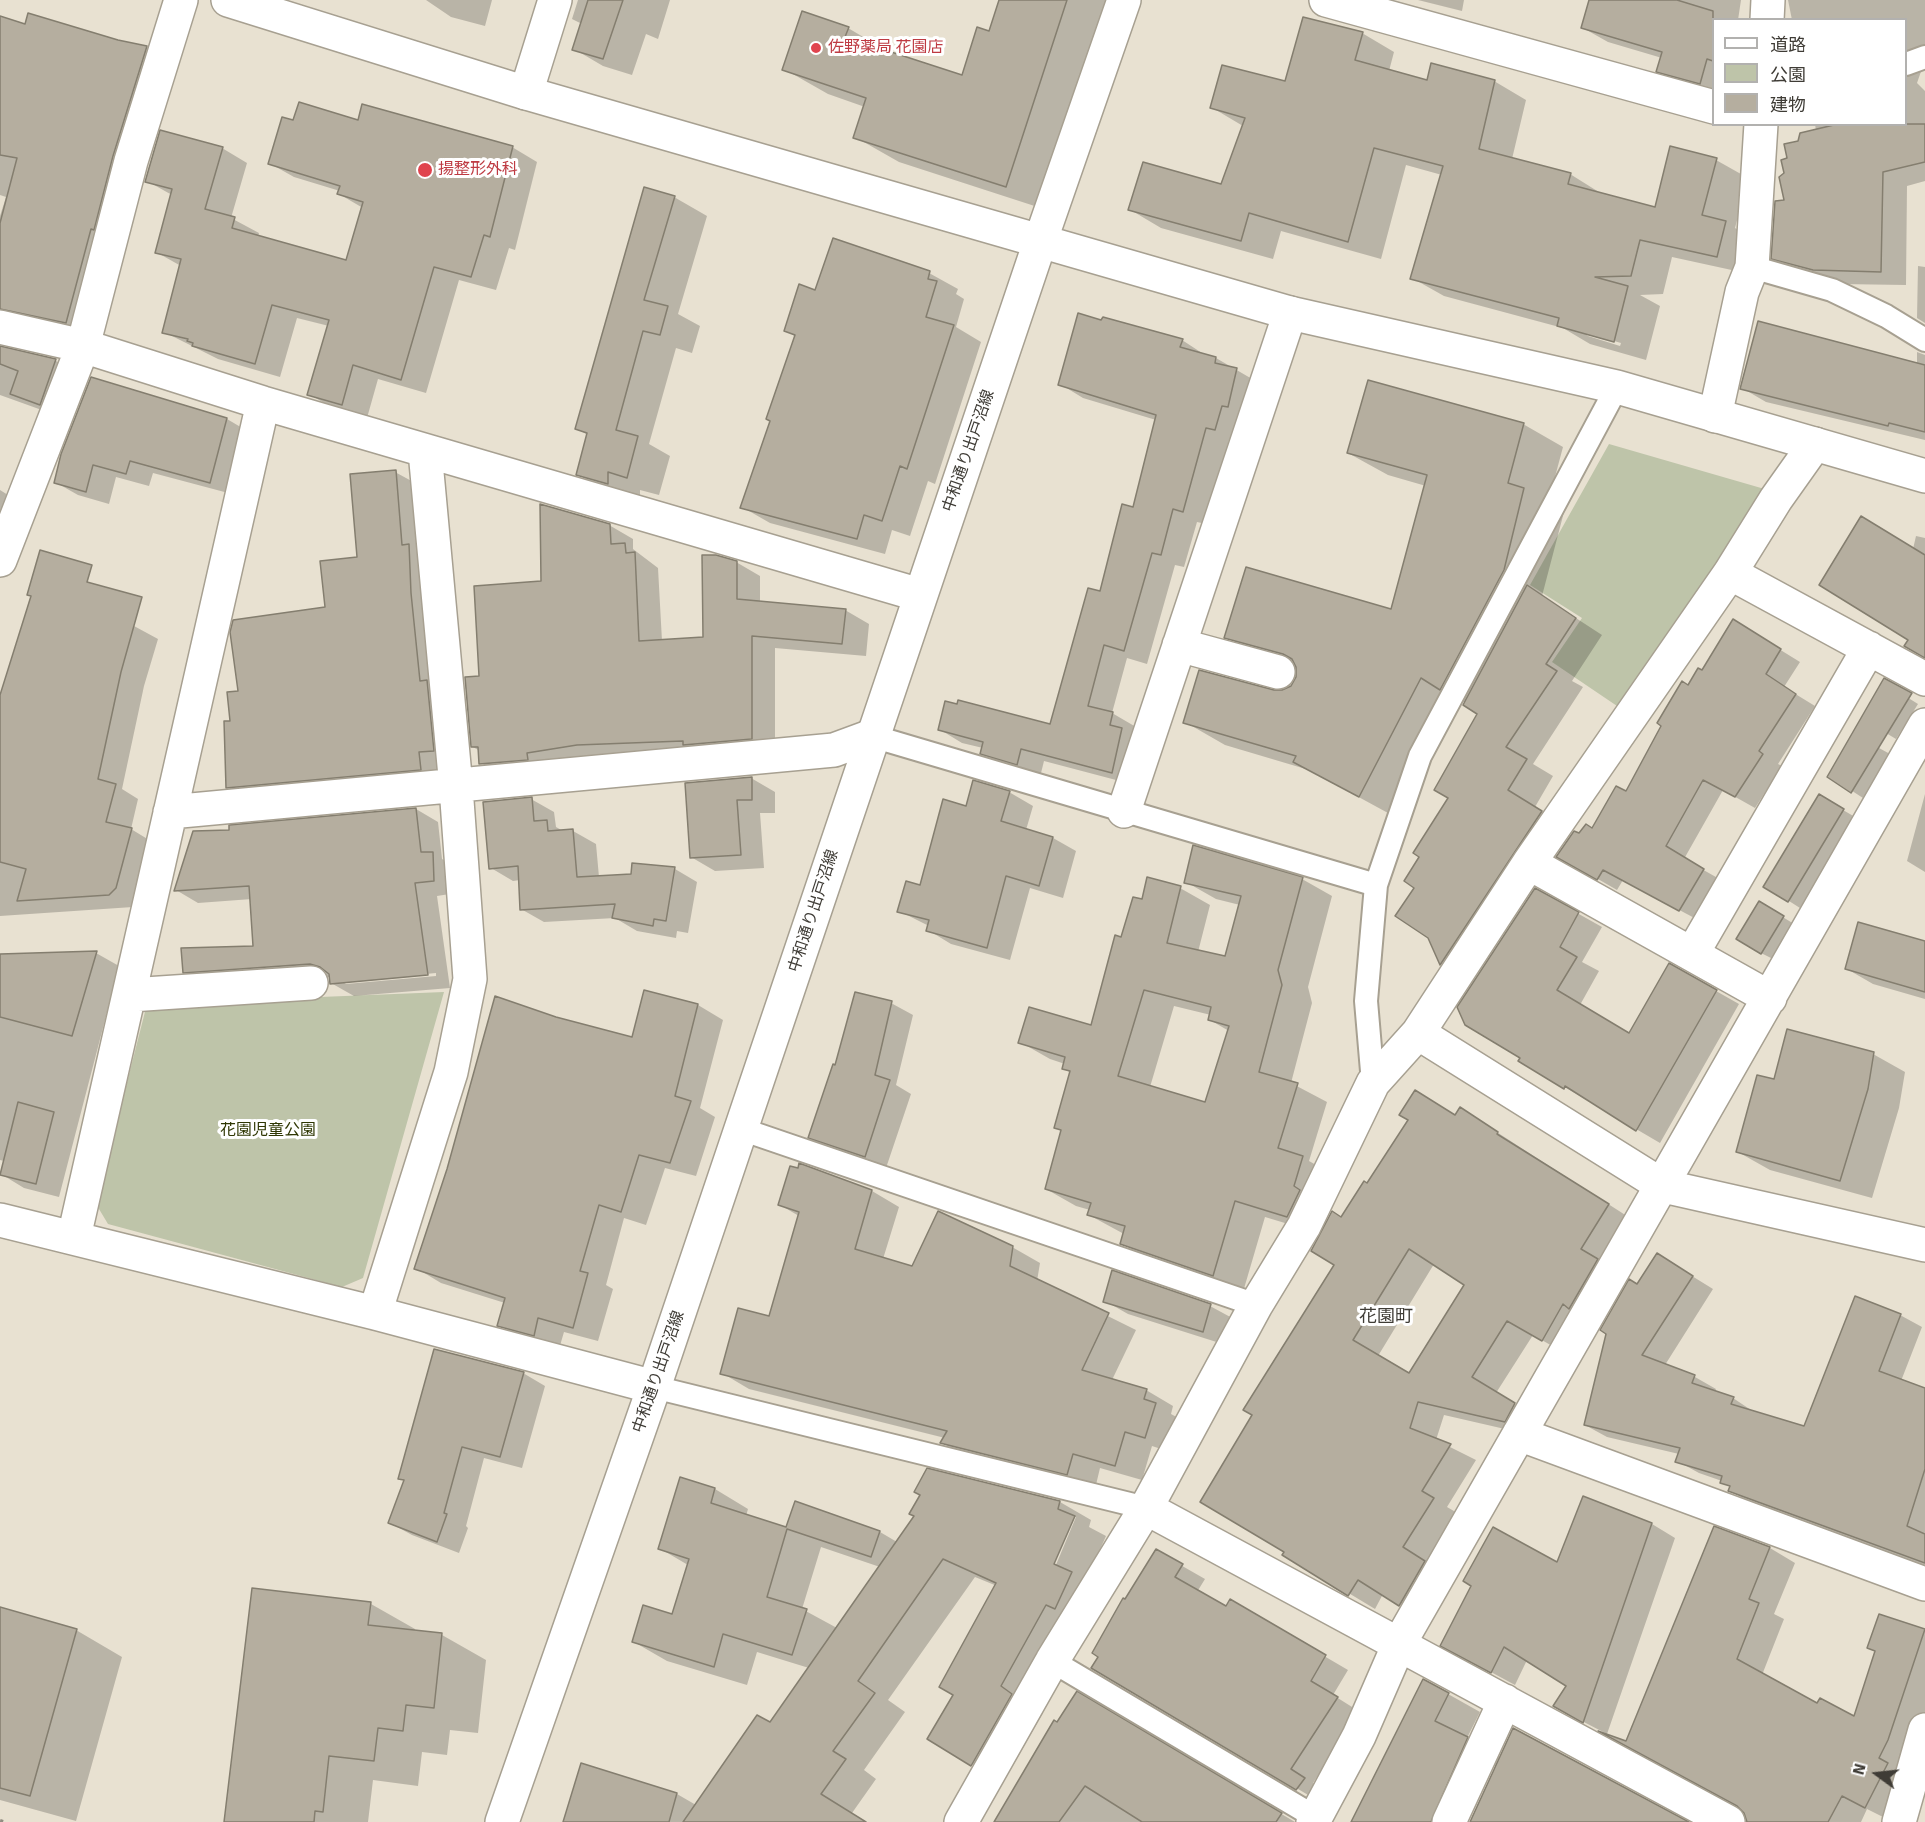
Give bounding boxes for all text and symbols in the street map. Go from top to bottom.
legend [1712,18,1907,126]
text: 道路 [1770,34,1806,56]
place label: 佐野薬局 花園店 [828,38,944,58]
marker: 佐野薬局 花園店 [809,41,823,55]
text: 公園 [1770,64,1806,86]
text: 建物 [1770,94,1806,116]
place label: 揚整形外科 [438,160,518,180]
marker: 揚整形外科 [416,161,434,179]
street label: 中和通り出戸沼線 [939,387,999,515]
street label: 中和通り出戸沼線 [785,847,843,975]
park label: 花園児童公園 [220,1121,316,1141]
district label: 花園町 [1359,1306,1413,1328]
street label: 中和通り出戸沼線 [629,1308,689,1436]
north arrow [1847,1744,1907,1804]
text: N [1849,1761,1871,1777]

